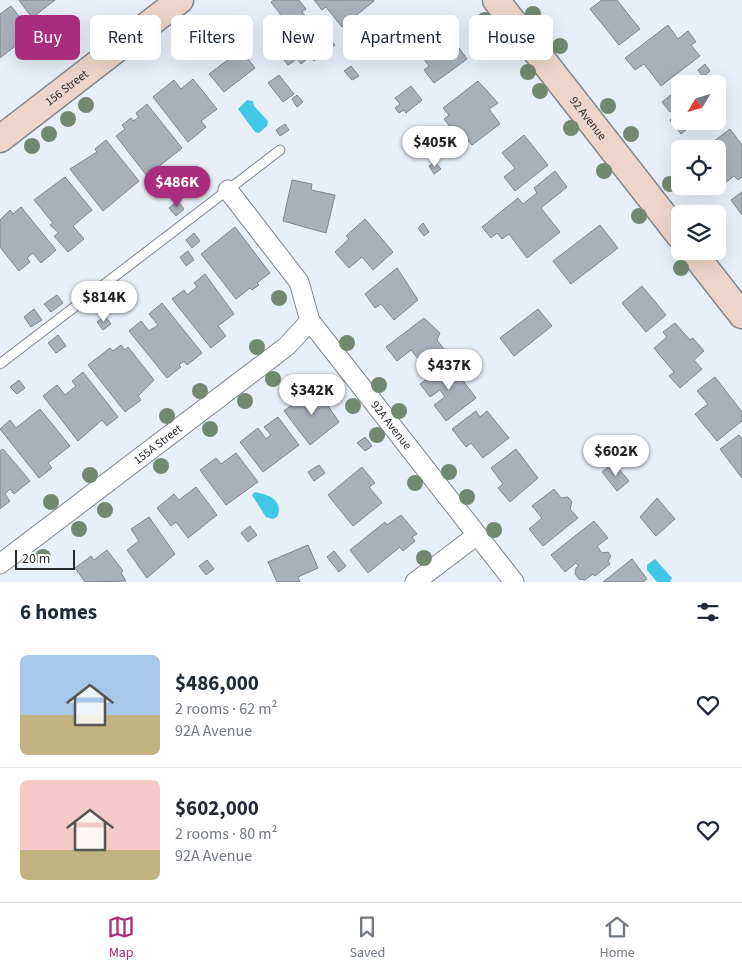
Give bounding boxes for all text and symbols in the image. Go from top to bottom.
chip: Buy [15,15,80,60]
chip: Rent [90,15,161,60]
chip: Filters [171,15,253,60]
chip: New [263,15,333,60]
chip: Apartment [343,15,459,60]
chip: House [469,15,553,60]
street label: 156 Street [42,66,92,110]
north arrow [671,75,726,130]
map controls [671,75,726,260]
street label: 92 Avenue [565,93,610,144]
pin: $405K [400,126,470,168]
text: $405K [413,131,457,153]
button: locate [671,140,726,195]
pin: $486K [142,166,212,208]
text: $486K [155,171,199,193]
button: layers [671,205,726,260]
pin: $814K [69,280,139,323]
text: $814K [82,286,126,308]
pin: $437K [414,348,484,391]
text: $437K [427,354,471,376]
pin: $342K [277,374,347,416]
text: $342K [290,379,334,401]
street label: 92A Avenue [367,397,416,454]
street label: 155A Street [130,421,186,469]
pin: $602K [581,434,651,477]
text: $602K [594,440,638,462]
scale bar [15,547,75,570]
text: 20 m [22,549,50,569]
text: 6 homes [20,597,97,627]
icon: filters [694,598,722,626]
text: $486,000 [175,668,259,698]
icon: home [60,675,120,735]
icon: heart [694,691,722,719]
text: 2 rooms · 62 m² [175,698,277,720]
text: 92A Avenue [175,720,252,742]
text: $602,000 [175,793,259,823]
icon: home [60,800,120,860]
icon: heart [694,816,722,844]
text: 2 rooms · 80 m² [175,823,277,845]
text: 92A Avenue [175,845,252,867]
tab: Map [107,913,135,963]
tab: Saved [349,913,385,963]
tab: Home [600,913,635,963]

